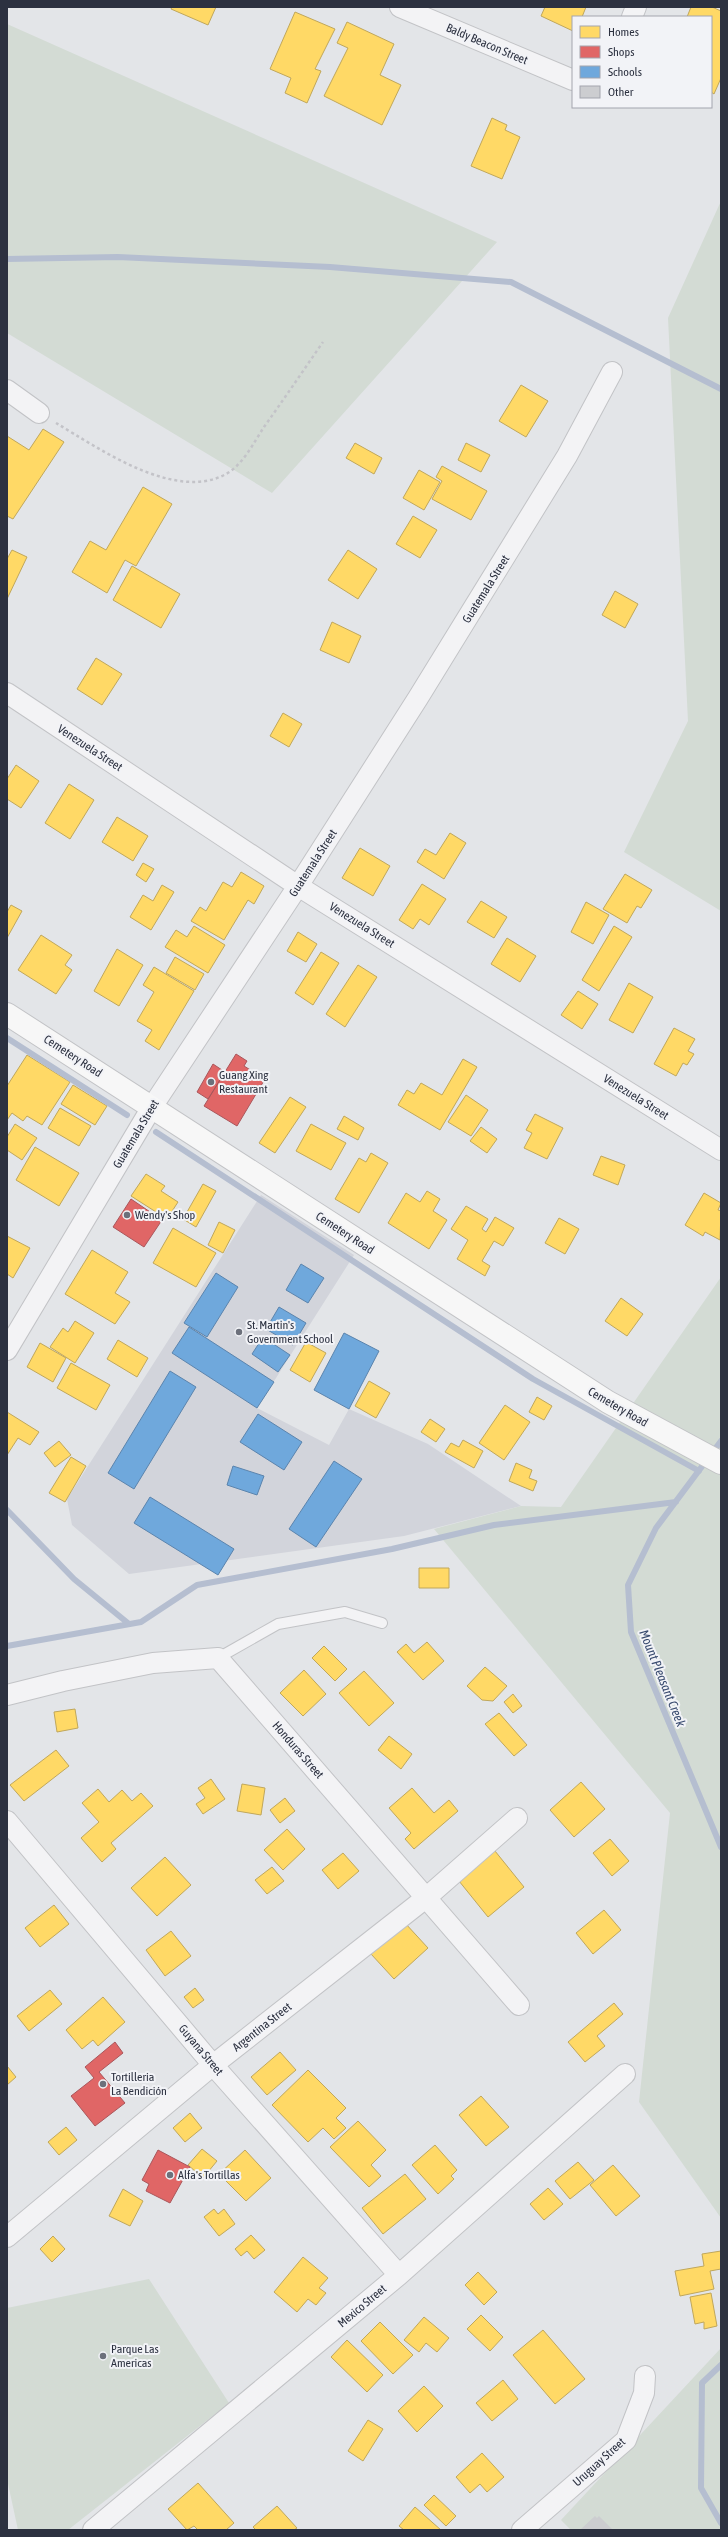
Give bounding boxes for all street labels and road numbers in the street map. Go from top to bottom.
street label: Baldy Beacon Street [444,21,530,68]
street label: Guatemala Street [460,552,513,626]
street label: Venezuela Street [55,722,126,774]
street label: Guatemala Street [286,826,340,899]
street label: Venezuela Street [327,899,398,951]
street label: Cemetery Road [41,1032,105,1080]
street label: Venezuela Street [601,1071,672,1123]
street label: Guatemala Street [110,1097,162,1171]
street label: Cemetery Road [313,1209,377,1257]
street label: Cemetery Road [586,1384,650,1430]
street label: Honduras Street [269,1719,327,1782]
street label: Argentina Street [230,1999,295,2054]
street label: Guyana Street [176,2022,227,2079]
street label: Mexico Street [335,2281,390,2330]
street label: Uruguay Street [570,2434,629,2489]

